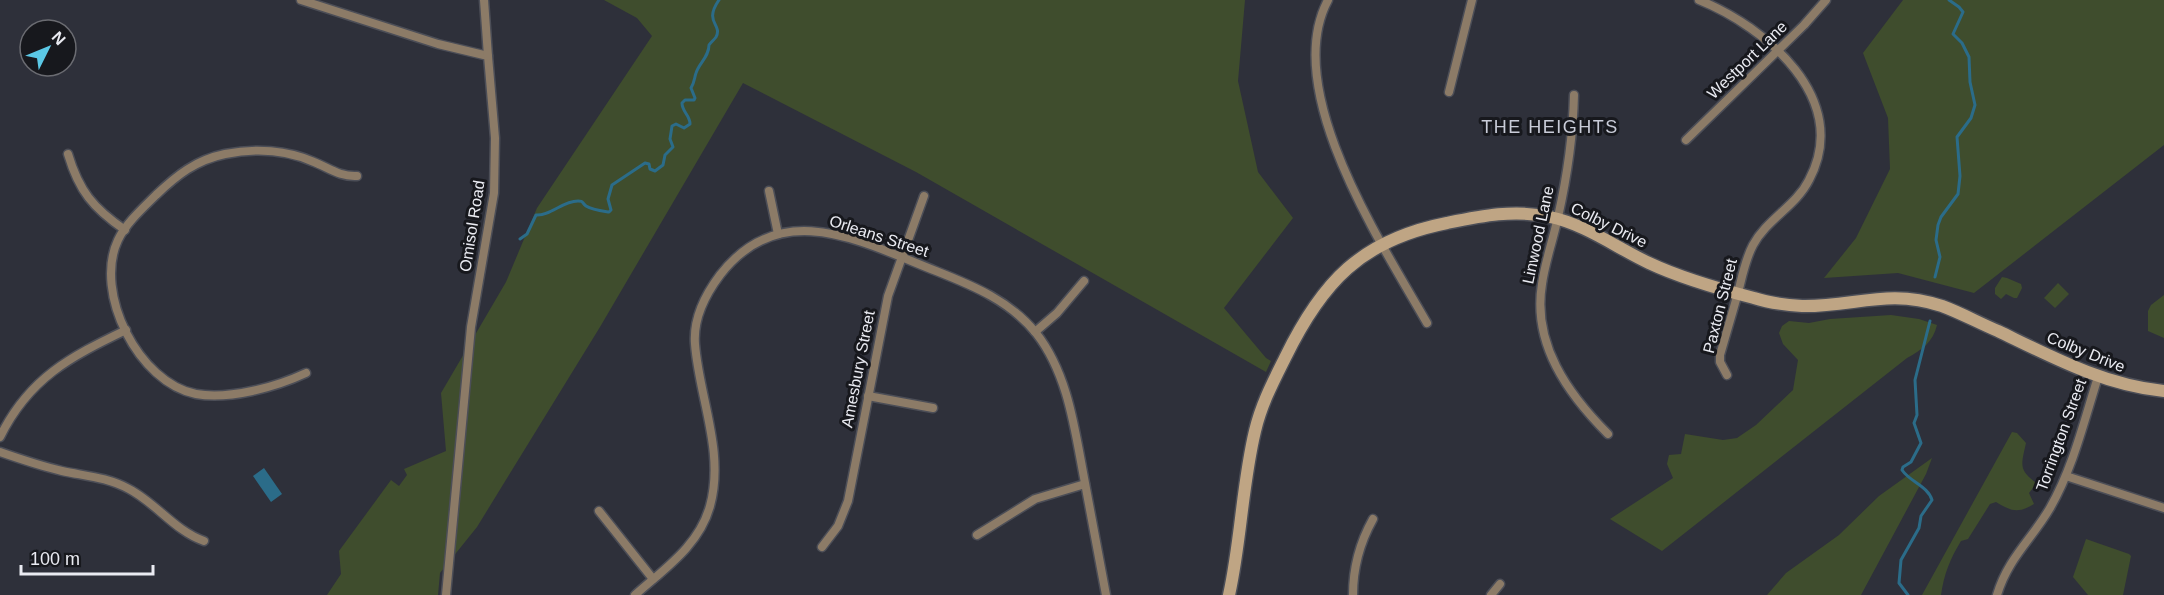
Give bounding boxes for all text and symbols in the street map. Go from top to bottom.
north arrow [18,18,78,78]
street label: Westport Lane [1704,18,1790,102]
text: N [48,28,69,48]
district label: THE HEIGHTS [1481,117,1619,137]
street label: Omisol Road [456,179,488,273]
street label: Linwood Lane [1519,184,1557,285]
street label: Colby Drive [1568,199,1650,251]
street label: Orleans Street [827,212,931,260]
street label: Paxton Street [1700,256,1740,355]
street label: Amesbury Street [838,308,878,429]
street label: Colby Drive [2044,329,2128,375]
street label: Torrington Street [2033,376,2089,493]
scale bar [21,538,153,576]
text: 100 m [30,549,80,569]

